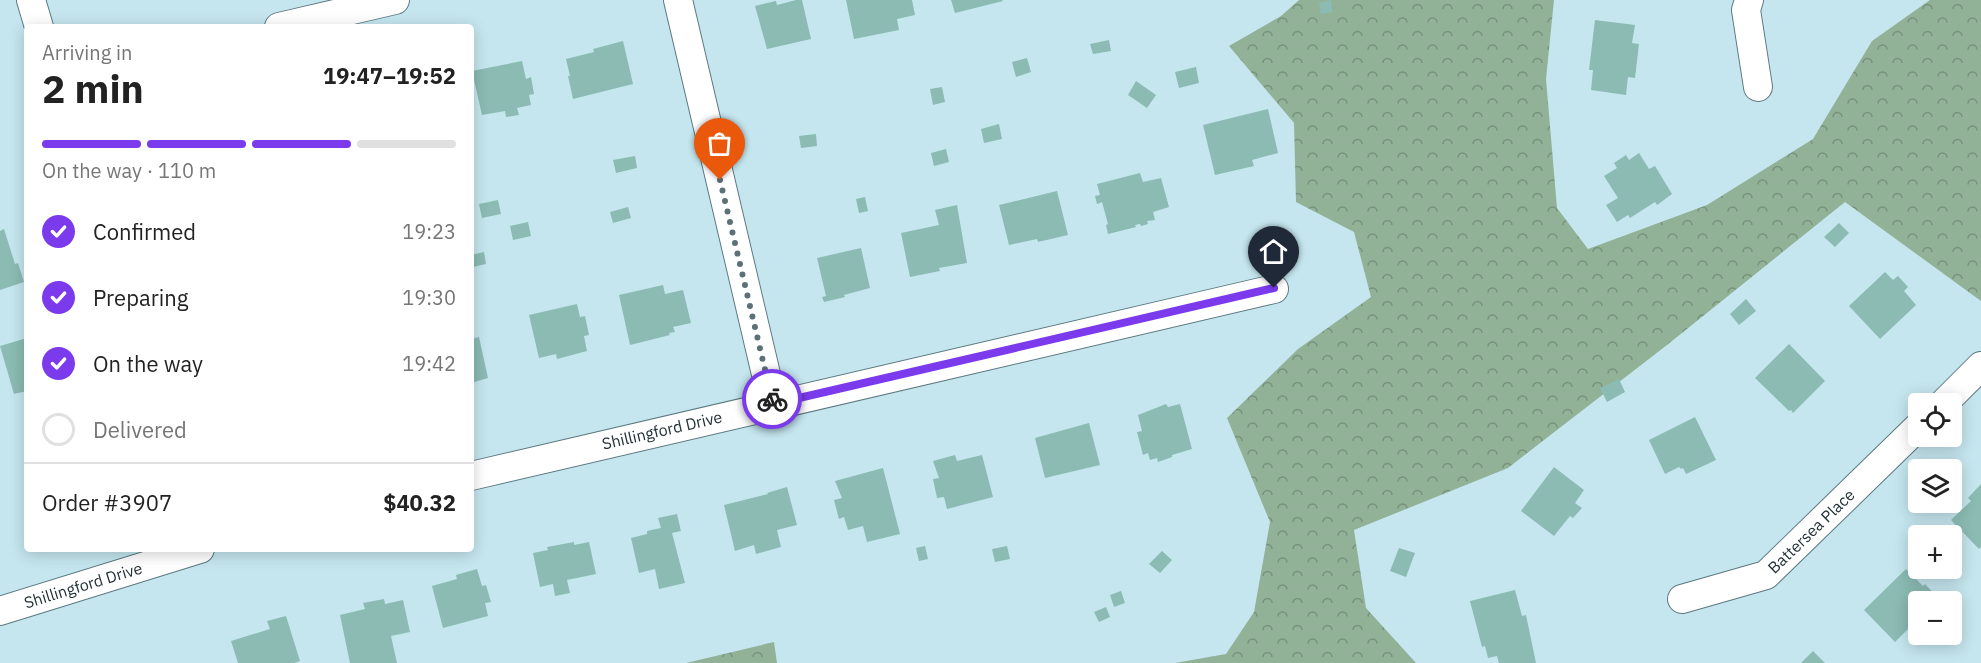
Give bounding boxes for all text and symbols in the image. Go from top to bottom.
text: Arriving in [42,39,132,66]
text: 19:47–19:52 [323,61,456,90]
text: 2 min [42,63,144,114]
pin [694,118,745,180]
icon: bag [703,127,736,160]
text: On the way · 110 m [42,157,216,184]
icon: check [42,215,75,248]
text: Confirmed [93,217,196,246]
text: 19:23 [402,218,456,245]
pin [1248,226,1299,288]
icon: home [1257,235,1290,268]
icon: check [42,281,75,314]
text: Preparing [93,283,188,312]
text: 19:30 [402,284,456,311]
icon: check [42,347,75,380]
text: On the way [93,349,203,378]
text: 19:42 [402,350,456,377]
courier [742,369,802,429]
icon: bike [756,383,789,416]
map controls [1908,393,1962,645]
button: locate [1908,393,1962,447]
street label: Shillingford Drive [600,406,724,454]
text: Delivered [93,415,187,444]
button: layers [1908,459,1962,513]
street label: Battersea Place [1763,484,1859,577]
text: Order #3907 [42,488,172,517]
text: $40.32 [383,488,456,517]
button: + [1908,525,1962,579]
street label: Shillingford Drive [21,557,145,612]
button: − [1908,591,1962,645]

